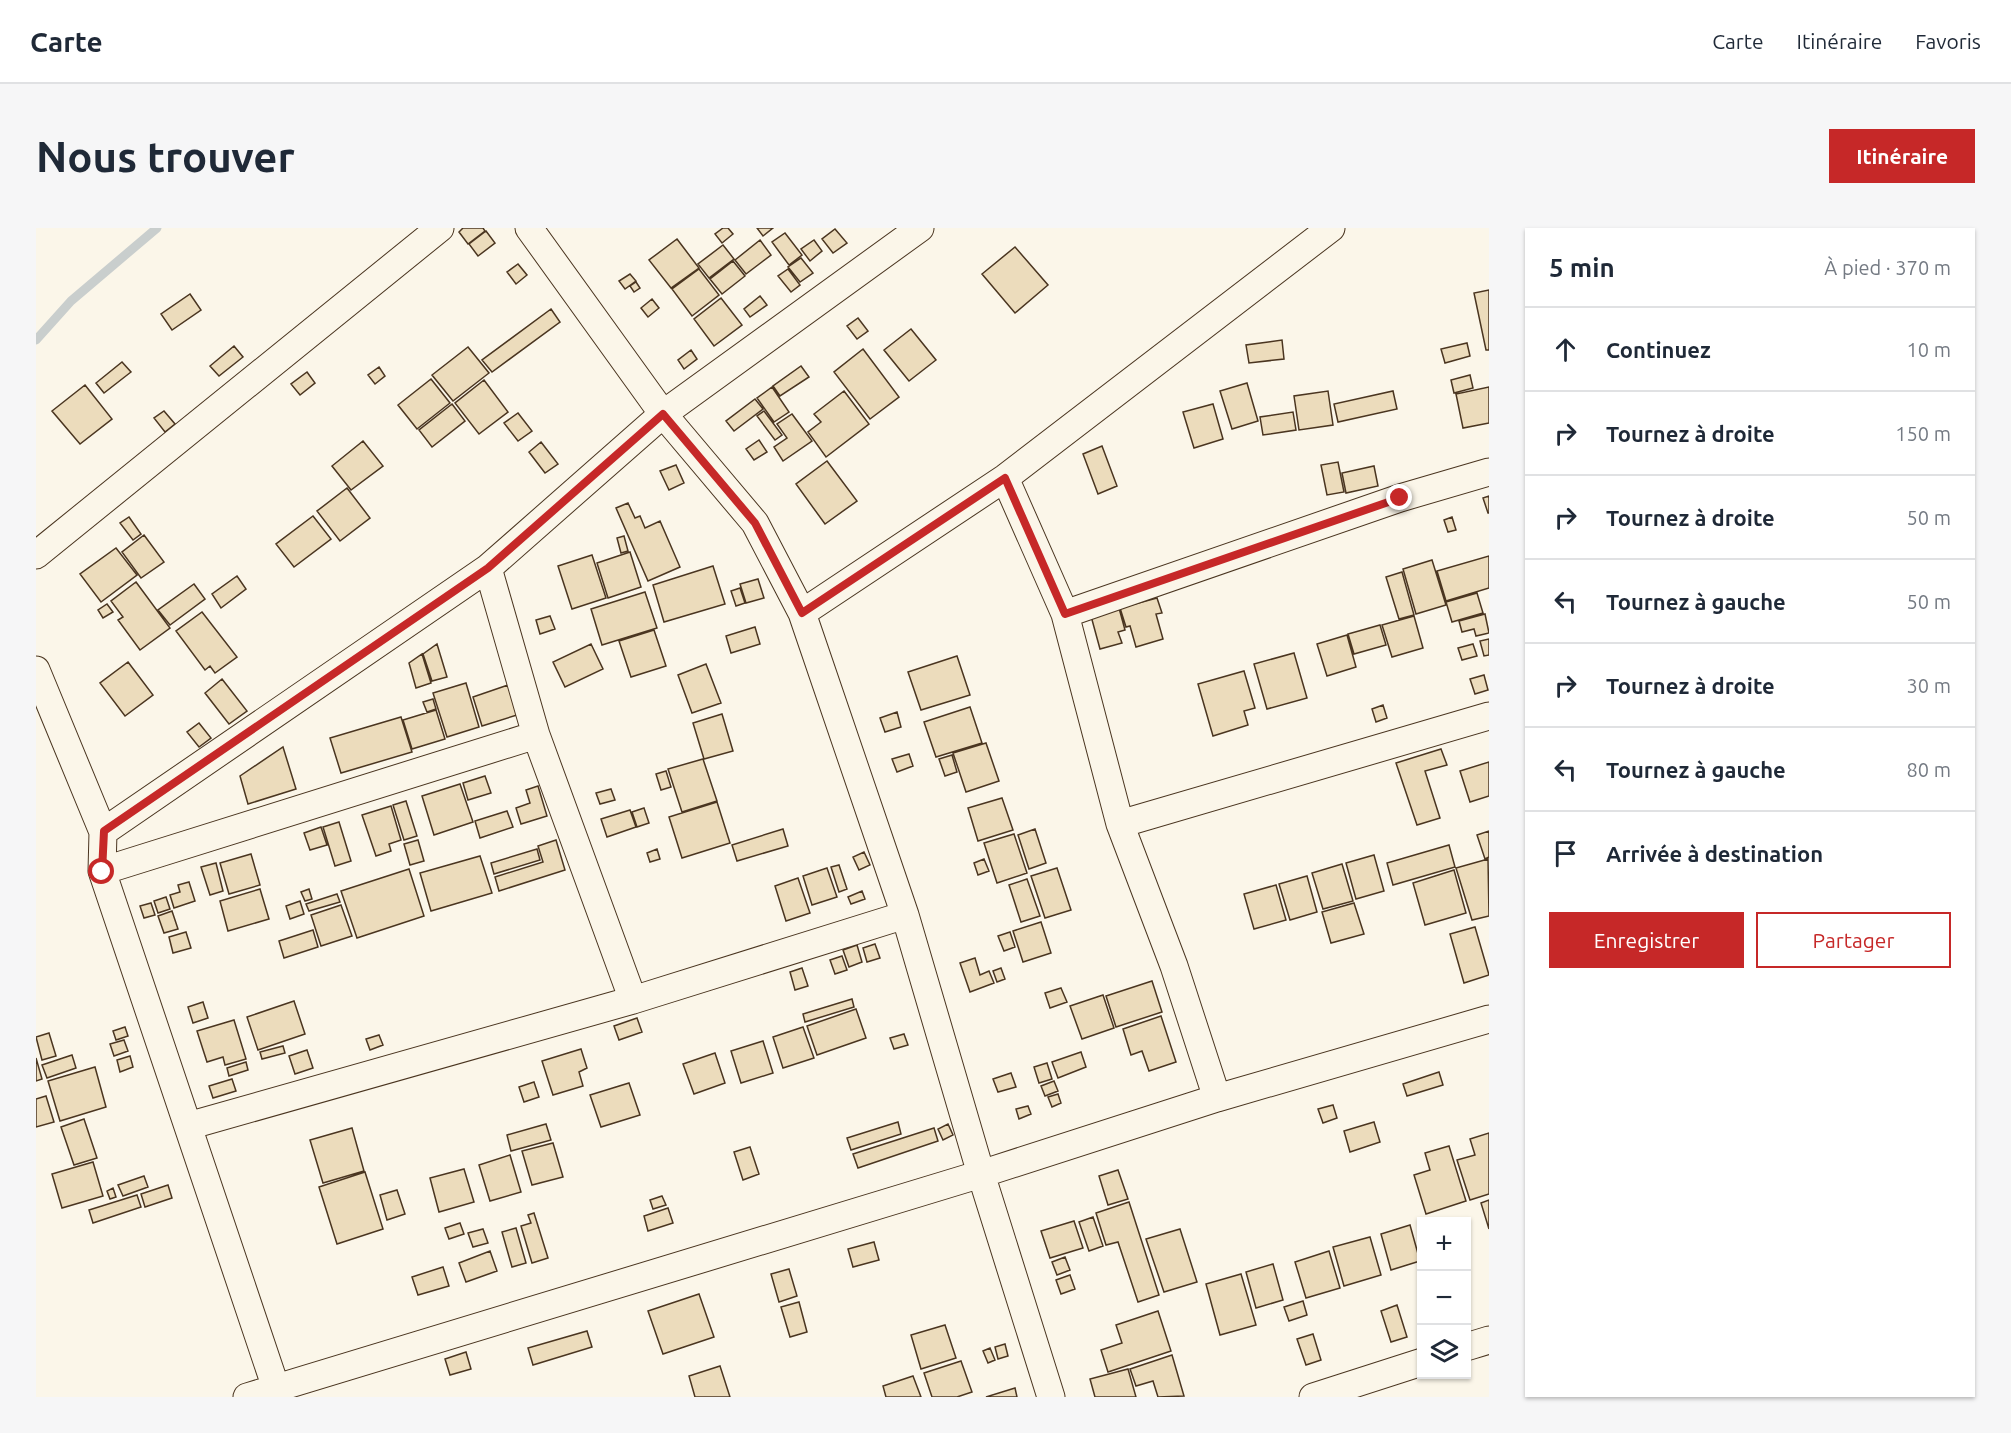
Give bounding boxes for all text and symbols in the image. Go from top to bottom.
text: Carte [30,26,103,57]
text: Carte [1712,29,1764,53]
text: Itinéraire [1797,29,1882,53]
text: Favoris [1915,29,1981,53]
button: Itinéraire [1829,129,1975,183]
text: Nous trouver [36,133,295,180]
text: 5 min [1549,253,1615,282]
text: À pied · 370 m [1824,256,1951,279]
icon: ahead [1549,333,1582,366]
text: Continuez [1606,337,1711,362]
text: 10 m [1907,338,1951,361]
icon: right [1549,417,1582,450]
text: Tournez à droite [1606,421,1775,446]
text: 150 m [1895,422,1951,445]
route end [1386,484,1412,510]
icon: right [1549,501,1582,534]
text: Tournez à droite [1606,505,1775,530]
text: 50 m [1907,506,1951,529]
icon: left [1549,585,1582,618]
text: Tournez à gauche [1606,589,1786,614]
text: 50 m [1907,590,1951,613]
icon: right [1549,669,1582,702]
text: Tournez à droite [1606,673,1775,698]
text: 30 m [1907,674,1951,697]
icon: left [1549,753,1582,786]
text: Tournez à gauche [1606,757,1786,782]
text: 80 m [1907,758,1951,781]
icon: arrive [1549,837,1582,870]
text: Arrivée à destination [1606,841,1823,866]
route start [88,858,114,884]
button: Enregistrer [1549,912,1744,968]
button: Partager [1756,912,1951,968]
map controls [1417,1217,1471,1379]
button: + [1417,1217,1471,1271]
button: − [1417,1271,1471,1325]
button: layers [1417,1325,1471,1379]

